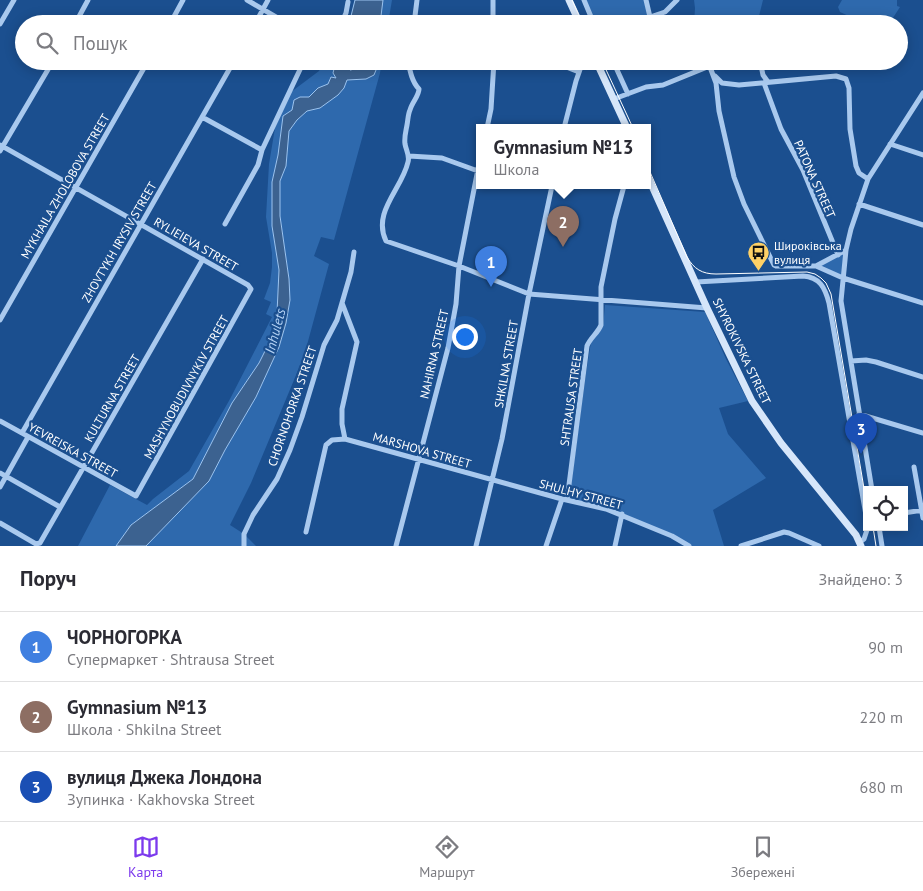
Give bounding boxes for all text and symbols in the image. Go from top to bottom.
search box [15,15,908,70]
icon: search [33,29,61,57]
text: Пошук [73,31,128,55]
street label: MYKHAILA ZHOLOBOVA STREET [17,111,113,261]
popup [476,124,651,189]
text: Gymnasium №13 [493,135,634,159]
street label: PATONA STREET [791,138,839,221]
text: Школа [493,159,539,179]
street label: ZHOVTYKH IRYSIV STREET [78,179,160,305]
pin: 2 [547,206,579,247]
street label: RYLIEIEVA STREET [151,214,241,274]
place label: Широківська вулиця [774,238,842,267]
bus stop icon: Широківська вулиця [746,240,770,271]
pin: 1 [475,246,507,287]
street label: SHYROKIVSKA STREET [710,295,774,407]
water label: Inhulets [260,306,290,356]
street label: NAHIRNA STREET [416,308,452,400]
street label: MASHYNOBUDIVNYKIV STREET [140,312,232,461]
street label: SHKILNA STREET [491,319,521,409]
your location [452,324,478,350]
street label: CHORNOHORKA STREET [264,344,320,468]
street label: SHTRAUSA STREET [557,347,585,447]
street label: KULTURNA STREET [81,351,143,445]
pin: 3 [845,413,877,454]
street label: YEVREISKA STREET [26,419,121,481]
street label: MARSHOVA STREET [371,429,473,471]
street label: SHULHY STREET [538,476,625,512]
map controls [863,486,908,531]
button: locate [863,486,908,531]
text: Поруч [20,565,76,592]
text: Знайдено: 3 [819,569,903,589]
text: ЧОРНОГОРКА [67,625,182,649]
text: 1 [31,637,41,657]
text: 90 m [868,637,903,657]
text: Супермаркет · Shtrausa Street [67,649,275,669]
text: Gymnasium №13 [67,695,207,719]
text: 2 [31,707,41,727]
text: 220 m [860,707,903,727]
text: Школа · Shkilna Street [67,719,221,739]
text: вулиця Джека Лондона [67,765,262,789]
text: 3 [31,777,41,797]
text: 680 m [860,777,903,797]
text: Зупинка · Kakhovska Street [67,789,255,809]
tab: Карта [128,833,163,881]
tab: Маршрут [419,833,475,881]
tab: Збережені [731,833,795,881]

